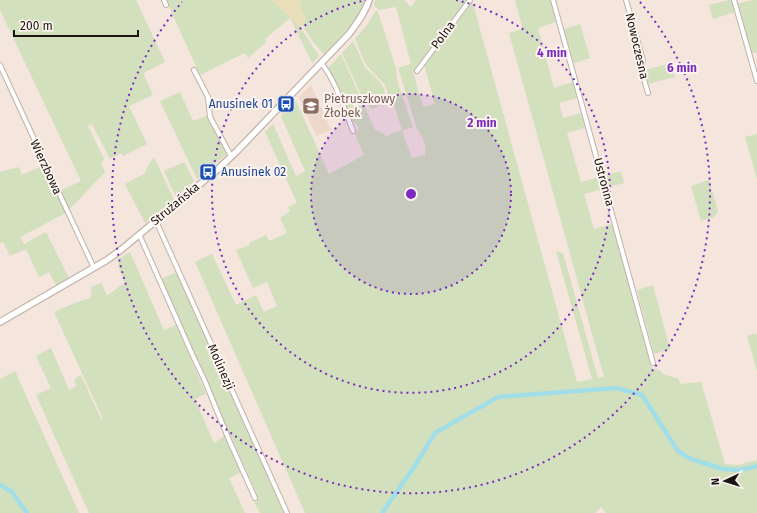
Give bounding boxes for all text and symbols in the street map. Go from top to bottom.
scale bar [14,12,138,38]
street label: Nowoczesna [623,12,651,80]
text: 200 m [20,19,53,33]
street label: Polna [428,19,458,51]
text: 4 min [537,46,567,60]
text: 6 min [667,61,697,75]
place label: Pietruszkowy Żłobek [324,92,395,120]
bus stop icon: Anusinek 01 [276,94,296,114]
school or university icon: Pietruszkowy Żłobek [301,96,321,116]
place label: Anusinek 01 [209,97,273,111]
text: 2 min [467,116,497,130]
street label: Wierzbowa [27,137,65,197]
street label: Ustronna [591,156,617,208]
bus stop icon: Anusinek 02 [198,162,218,182]
place label: Anusinek 02 [221,165,286,179]
street label: Strużańska [148,180,202,228]
centre of rings [404,187,418,201]
street label: Molinezji [205,342,237,392]
north arrow [705,461,745,501]
text: N [709,478,722,486]

